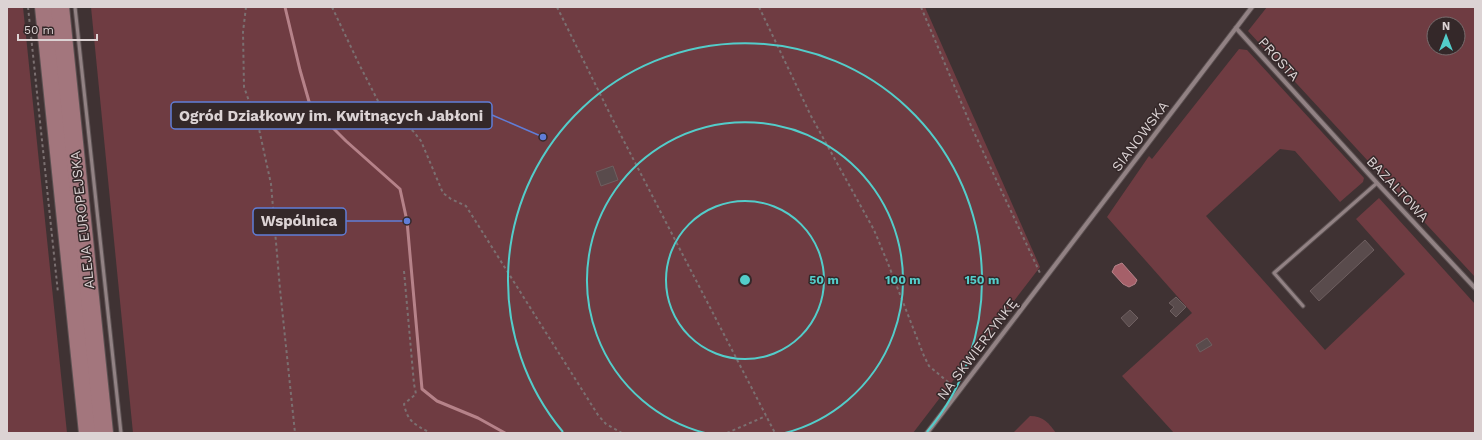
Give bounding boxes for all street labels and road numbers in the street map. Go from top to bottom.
street label: PROSTA [1255,34,1303,84]
street label: SIANOWSKA [1108,98,1172,174]
street label: ALEJA EUROPEJSKA [67,150,97,290]
street label: BAZALTOWA [1364,153,1432,225]
street label: NA SKWIERZYNKĘ [934,295,1020,403]

